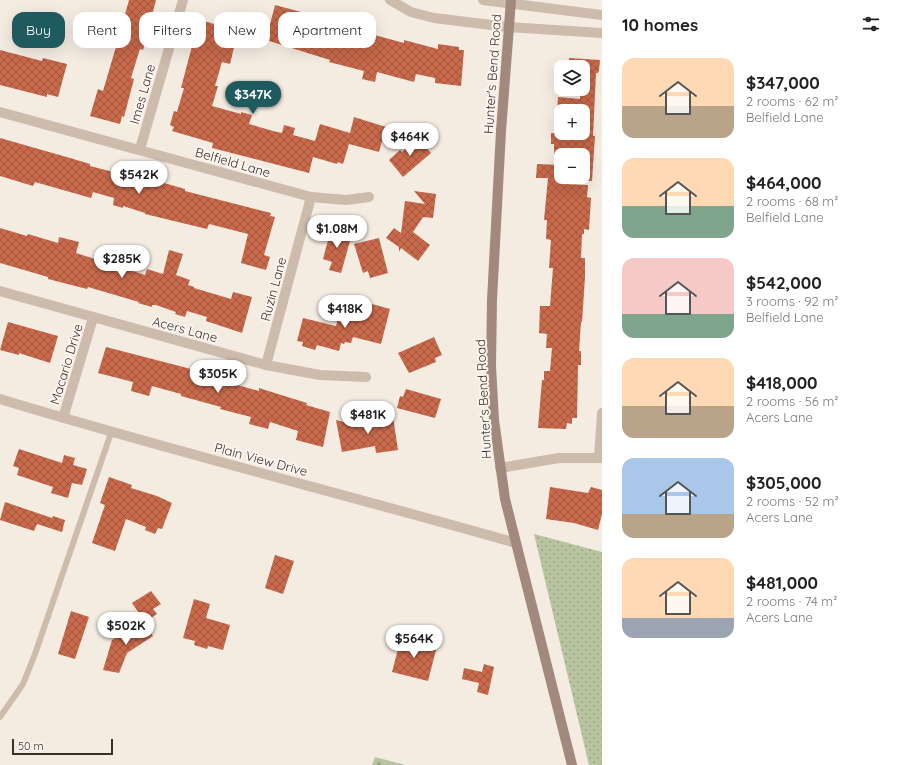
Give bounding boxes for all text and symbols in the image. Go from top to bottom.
chip: Buy [12,12,65,48]
chip: Rent [73,12,131,48]
chip: Filters [139,12,206,48]
chip: New [214,12,270,48]
chip: Apartment [278,12,376,48]
icon: filters [860,13,882,35]
street label: Hunter's Bend Road [480,14,504,134]
text: 10 homes [622,14,698,35]
map controls [554,60,590,184]
button: layers [554,60,590,96]
street label: Imes Lane [126,62,158,126]
text: $347,000 [746,72,820,93]
icon: home [654,74,702,122]
pin: $347K [225,81,281,115]
text: $347K [234,86,272,102]
text: 2 rooms · 62 m² [746,93,838,109]
button: + [554,104,590,140]
text: Belfield Lane [746,109,824,125]
pin: $464K [382,123,438,157]
text: $464K [391,128,429,144]
street label: Belfield Lane [194,144,272,180]
button: − [554,148,590,184]
pin: $542K [111,161,167,195]
text: $542K [120,166,158,182]
text: $464,000 [746,172,822,193]
icon: home [654,174,702,222]
text: 2 rooms · 68 m² [746,193,838,209]
text: Belfield Lane [746,209,824,225]
pin: $1.08M [304,215,370,249]
text: $1.08M [316,220,358,236]
pin: $285K [94,245,150,279]
text: $285K [103,250,141,266]
street label: Ruzin Lane [257,255,289,323]
text: $542,000 [746,272,822,293]
icon: home [654,274,702,322]
text: 3 rooms · 92 m² [746,293,838,309]
pin: $418K [317,295,373,329]
text: $418K [327,300,363,316]
text: Belfield Lane [746,309,824,325]
street label: Acers Lane [151,313,219,345]
street label: Macario Drive [46,322,86,406]
street label: Hunter's Bend Road [472,339,494,459]
pin: $305K [190,360,246,394]
text: $305K [199,365,237,381]
text: $418,000 [746,372,818,393]
icon: home [654,374,702,422]
text: 2 rooms · 56 m² [746,393,838,409]
pin: $481K [340,401,396,435]
text: $481K [350,406,386,422]
text: Acers Lane [746,409,813,425]
street label: Plain View Drive [213,439,309,479]
text: $305,000 [746,472,822,493]
icon: home [654,474,702,522]
text: 2 rooms · 52 m² [746,493,839,509]
text: Acers Lane [746,509,813,525]
text: $481,000 [746,572,818,593]
icon: home [654,574,702,622]
text: 2 rooms · 74 m² [746,593,837,609]
text: Acers Lane [746,609,813,625]
pin: $502K [98,612,154,646]
text: $502K [106,617,146,633]
pin: $564K [386,625,442,659]
text: $564K [395,630,433,646]
scale bar [12,737,113,756]
text: 50 m [18,739,44,753]

